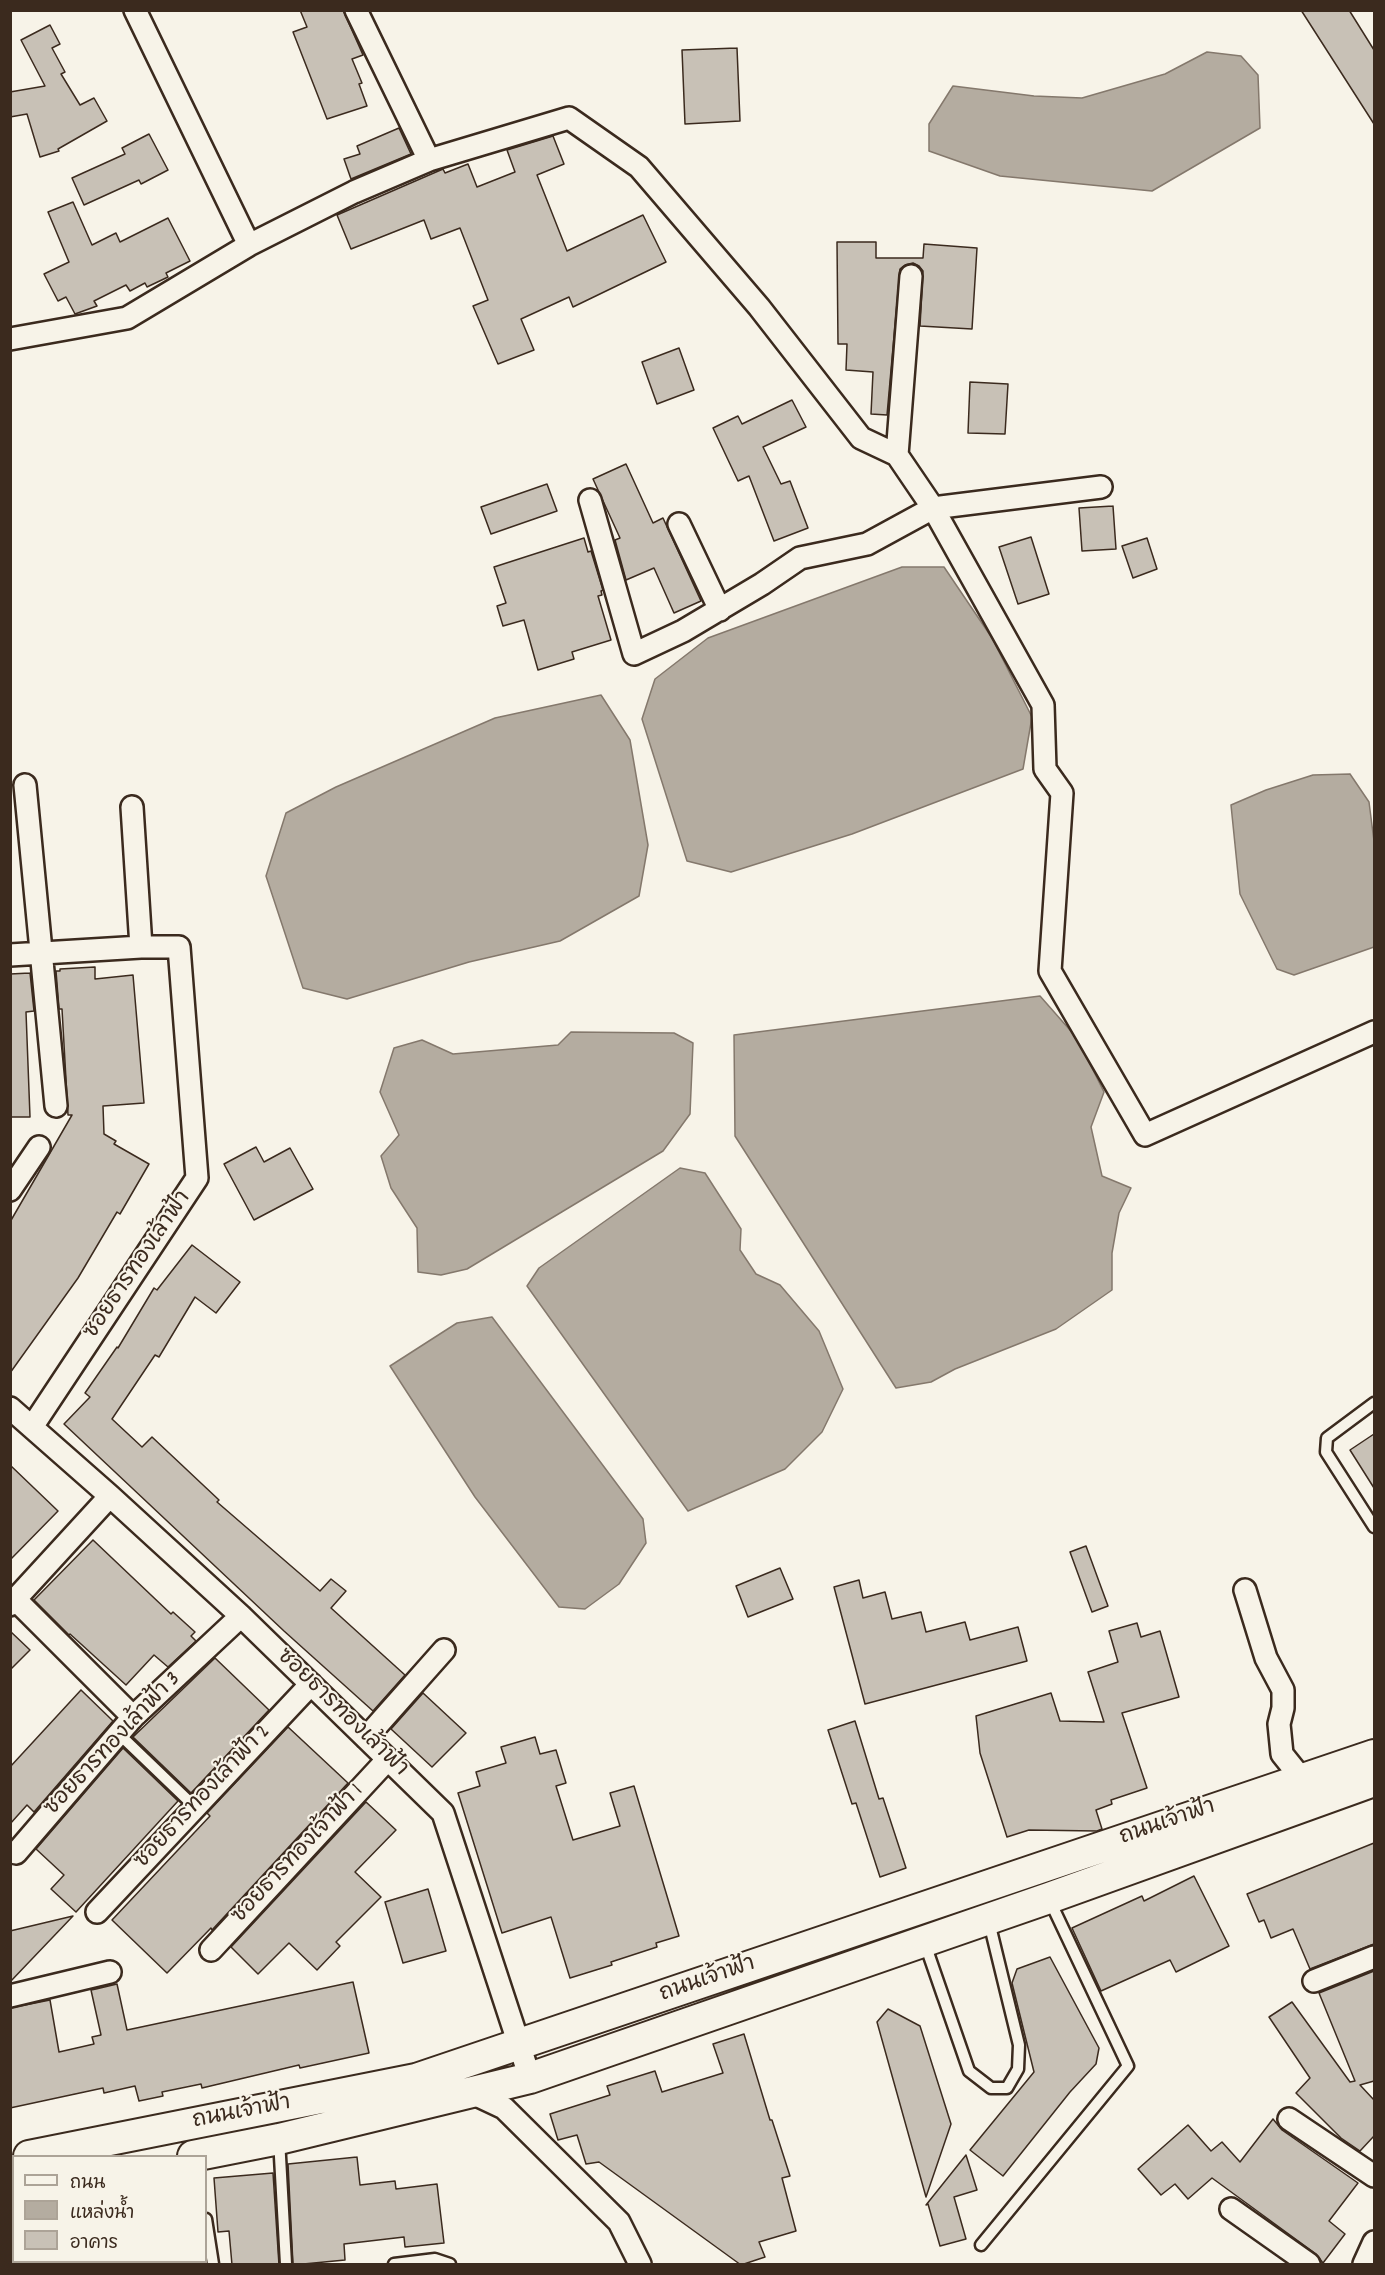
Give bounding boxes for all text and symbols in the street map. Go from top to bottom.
street label: ซอยธารทองเล้าฟ้า [80,1187,198,1345]
street label: ซอยธารทองเล้าฟ้า [270,1645,412,1783]
street label: ซอยธารทองเล้าฟ้า 3 [40,1667,188,1823]
street label: ซอยธารทองเล้าฟ้า 2 [130,1720,278,1876]
street label: ซอยธารทองเจ้าฟ้า 1 [228,1780,370,1930]
street label: ถนนเจ้าฟ้า [1117,1795,1219,1853]
street label: ถนนเจ้าฟ้า [657,1952,759,2010]
street label: ถนนเจ้าฟ้า [191,2092,293,2136]
legend [12,2155,207,2263]
text: ถนน [70,2172,105,2197]
text: แหล่งน้ำ [70,2202,134,2227]
text: อาคาร [70,2232,118,2257]

